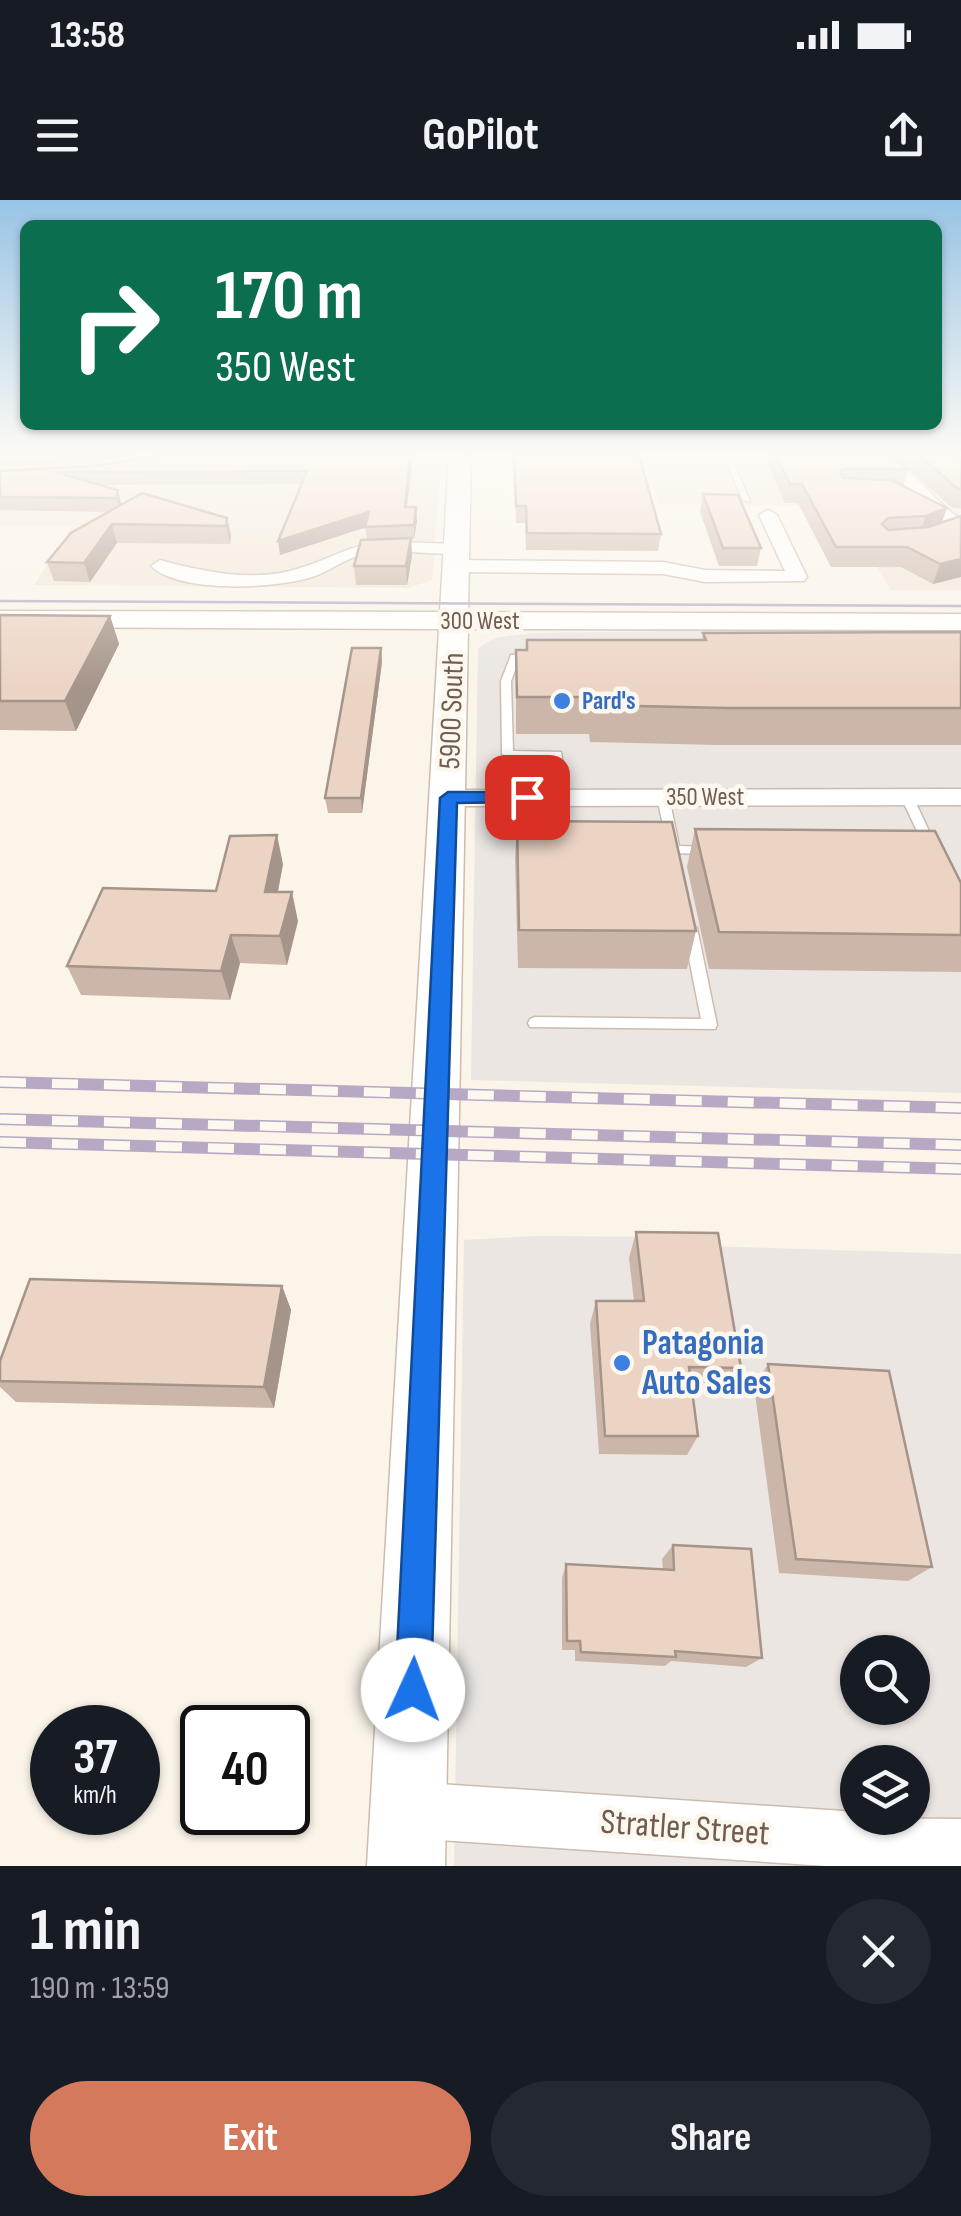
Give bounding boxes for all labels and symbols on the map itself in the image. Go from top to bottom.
street label: 300 West [440,606,520,637]
street label: 5900 South [432,652,472,770]
place label: Pard's [582,686,636,717]
marker: Pard's [551,690,573,712]
pin [485,755,570,840]
street label: 350 West [666,782,744,813]
place label: Patagonia Auto Sales [641,1322,772,1405]
marker: Patagonia Auto Sales [611,1352,633,1374]
position arrow [361,1638,465,1742]
speed limit sign: 40 [180,1705,310,1835]
street label: Stratler Street [599,1801,771,1855]

